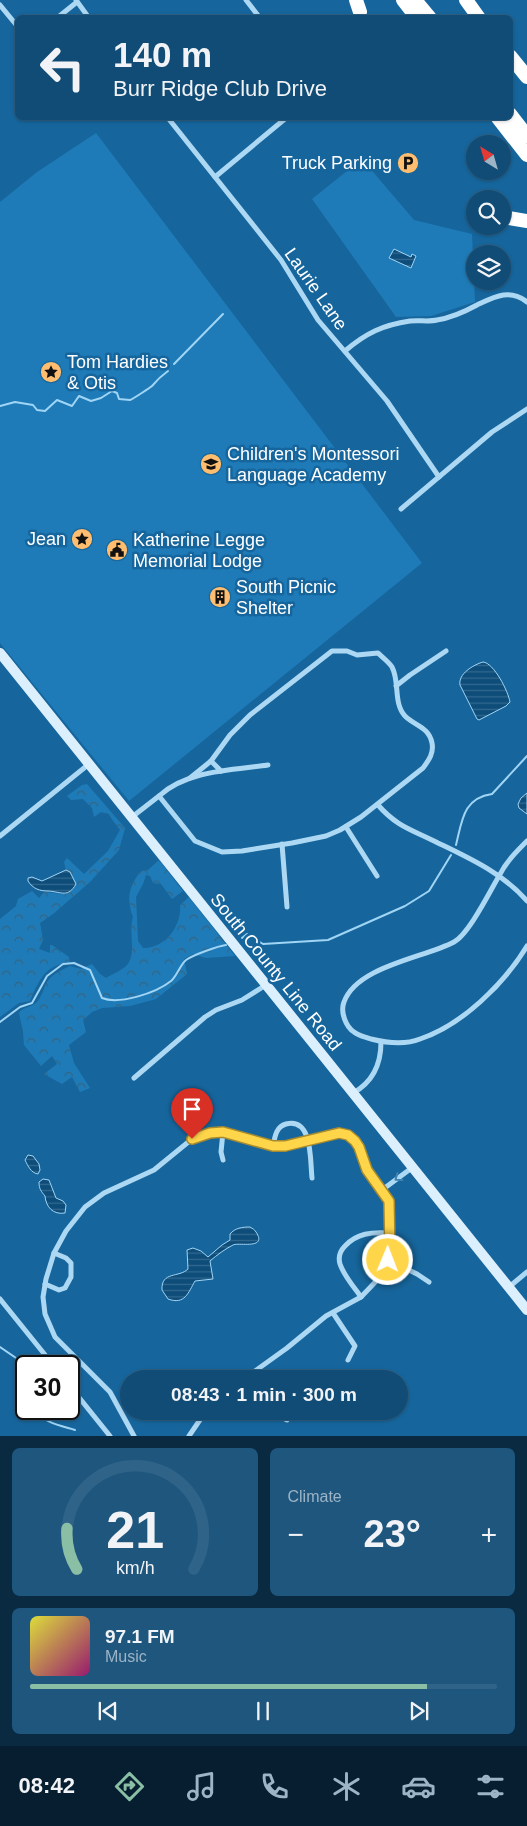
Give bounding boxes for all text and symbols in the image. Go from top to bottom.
icon: left [30,35,95,100]
text: 140 m [113,35,212,74]
text: Burr Ridge Club Drive [113,76,327,101]
north arrow [466,135,511,180]
map controls [466,135,511,290]
parking icon: Truck Parking [396,151,420,175]
place label: Truck Parking [282,153,392,173]
button: search [466,190,511,235]
street label: Laurie Lane [281,244,351,334]
button: layers [466,245,511,290]
place label: Tom Hardies & Otis [67,352,168,393]
place icon: Tom Hardies & Otis [39,360,63,384]
place label: Children's Montessori Language Academy [227,444,400,485]
school or university icon: Children's Montessori Language Academy [199,452,223,476]
place icon: Jean [70,527,94,551]
place label: Jean [27,529,66,549]
place label: Katherine Legge Memorial Lodge [133,530,265,571]
public building icon: Katherine Legge Memorial Lodge [105,538,129,562]
place label: South Picnic Shelter [236,577,336,618]
building icon: South Picnic Shelter [208,585,232,609]
street label: South County Line Road [207,889,345,1055]
pin [171,1088,213,1139]
icon: arrive [178,1095,206,1123]
one-way arrow [395,1173,404,1181]
position arrow [361,1233,413,1285]
speed limit sign: 30 [15,1355,80,1420]
text: 08:43 · 1 min · 300 m [171,1384,357,1405]
text: Climate [288,1488,342,1505]
text: 21 [106,1501,164,1559]
text: 23° [364,1513,421,1555]
text: − [288,1519,304,1550]
text: + [481,1519,497,1550]
text: km/h [115,1558,154,1578]
text: 97.1 FM [105,1626,175,1647]
text: Music [105,1648,147,1665]
icon: previous [94,1697,122,1725]
icon: pause [249,1697,277,1725]
icon: next [405,1697,433,1725]
icon: directions [112,1769,147,1804]
icon: music [184,1769,219,1804]
icon: phone [257,1769,292,1804]
icon: climate [329,1769,364,1804]
icon: car [401,1769,436,1804]
icon: filters [473,1769,508,1804]
text: 08:42 [19,1773,75,1798]

